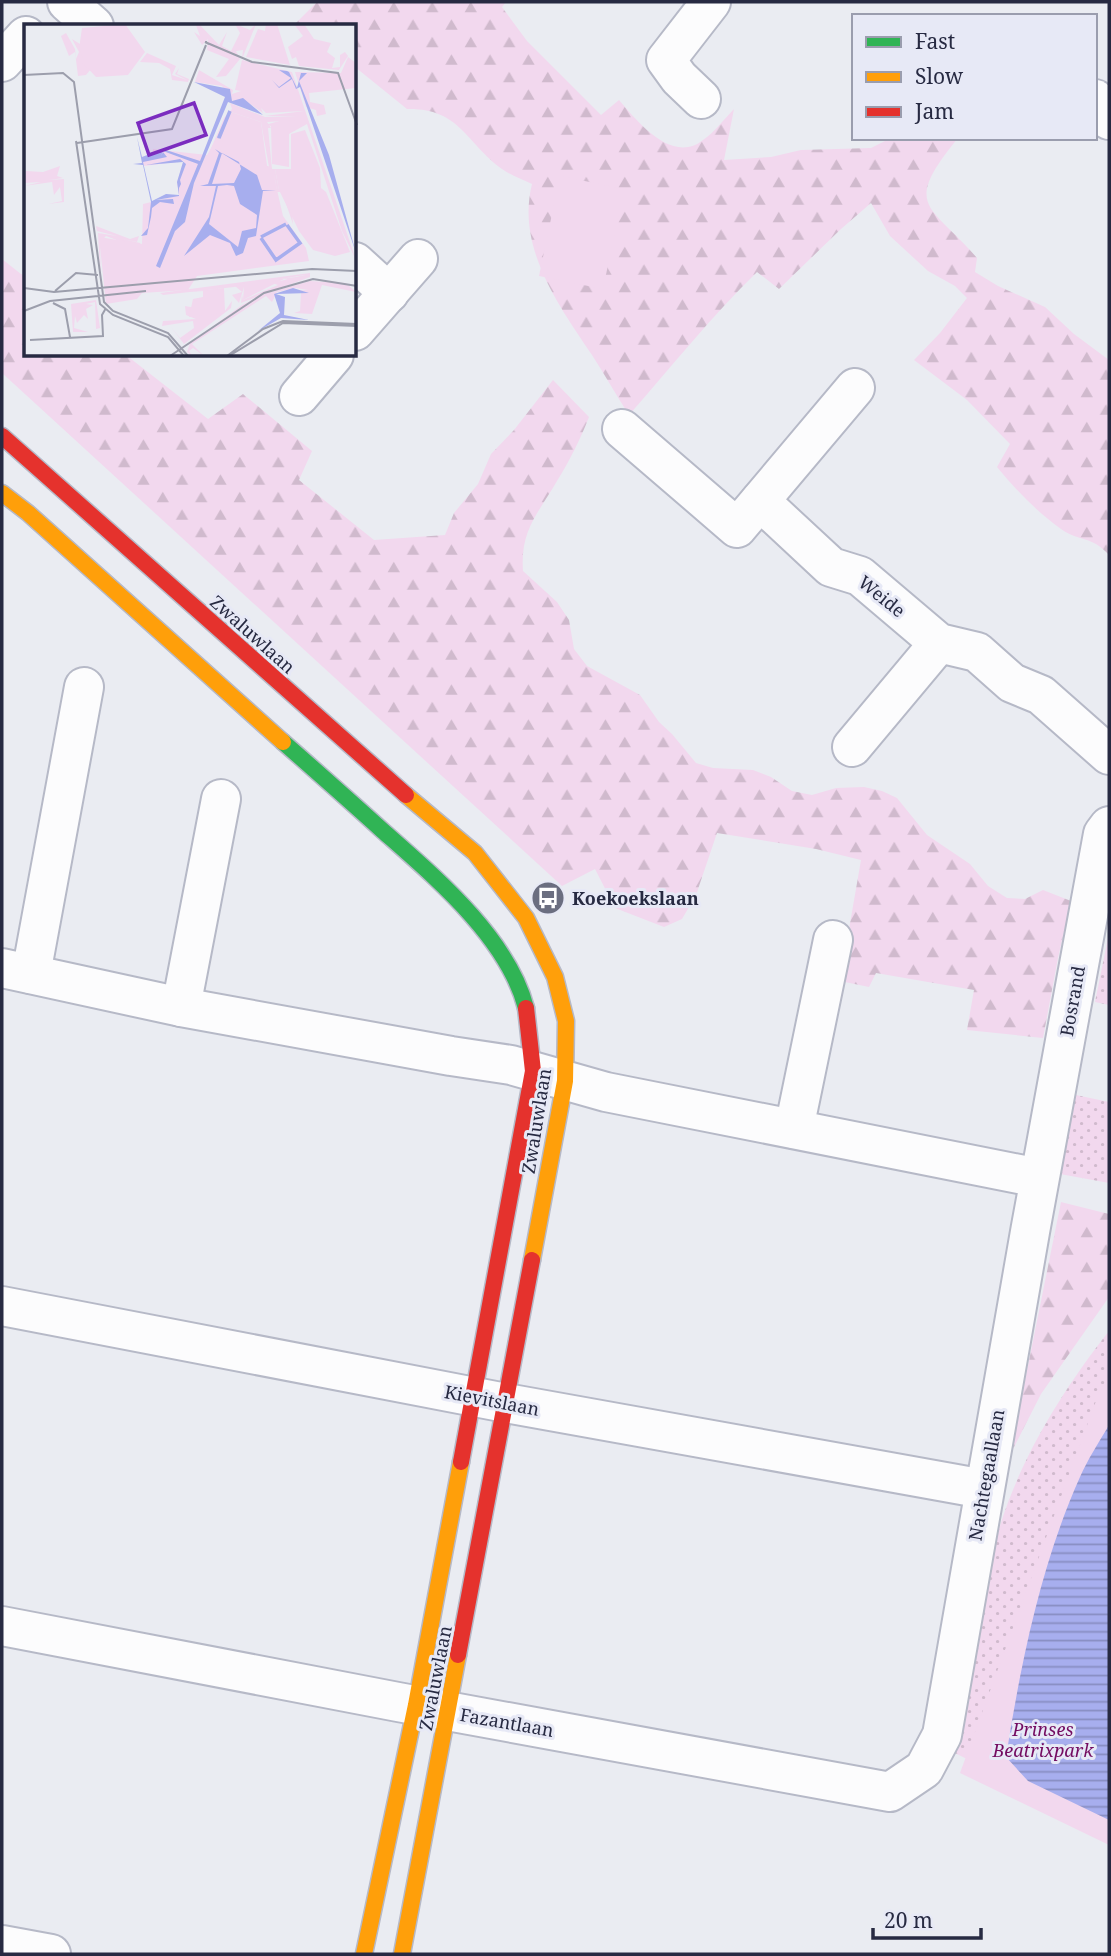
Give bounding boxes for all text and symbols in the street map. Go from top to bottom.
legend [852,14,1097,140]
inset map [24,24,357,357]
text: Fast [915,27,955,55]
text: Slow [915,62,964,90]
text: Jam [914,97,954,125]
street label: Weide [854,570,910,622]
street label: Zwaluwlaan [205,590,301,679]
bus stop icon: Koekoekslaan [529,879,567,917]
place label: Koekoekslaan [572,886,699,910]
street label: Bosrand [1054,964,1090,1038]
street label: Zwaluwlaan [516,1066,556,1175]
street label: Kievitslaan [443,1379,542,1421]
street label: Nachtegaallaan [963,1407,1009,1543]
street label: Zwaluwlaan [413,1623,457,1732]
street label: Fazantlaan [458,1702,556,1742]
park label: Prinses Beatrixpark [992,1717,1094,1762]
scale bar [873,1896,982,1940]
text: 20 m [884,1906,933,1934]

